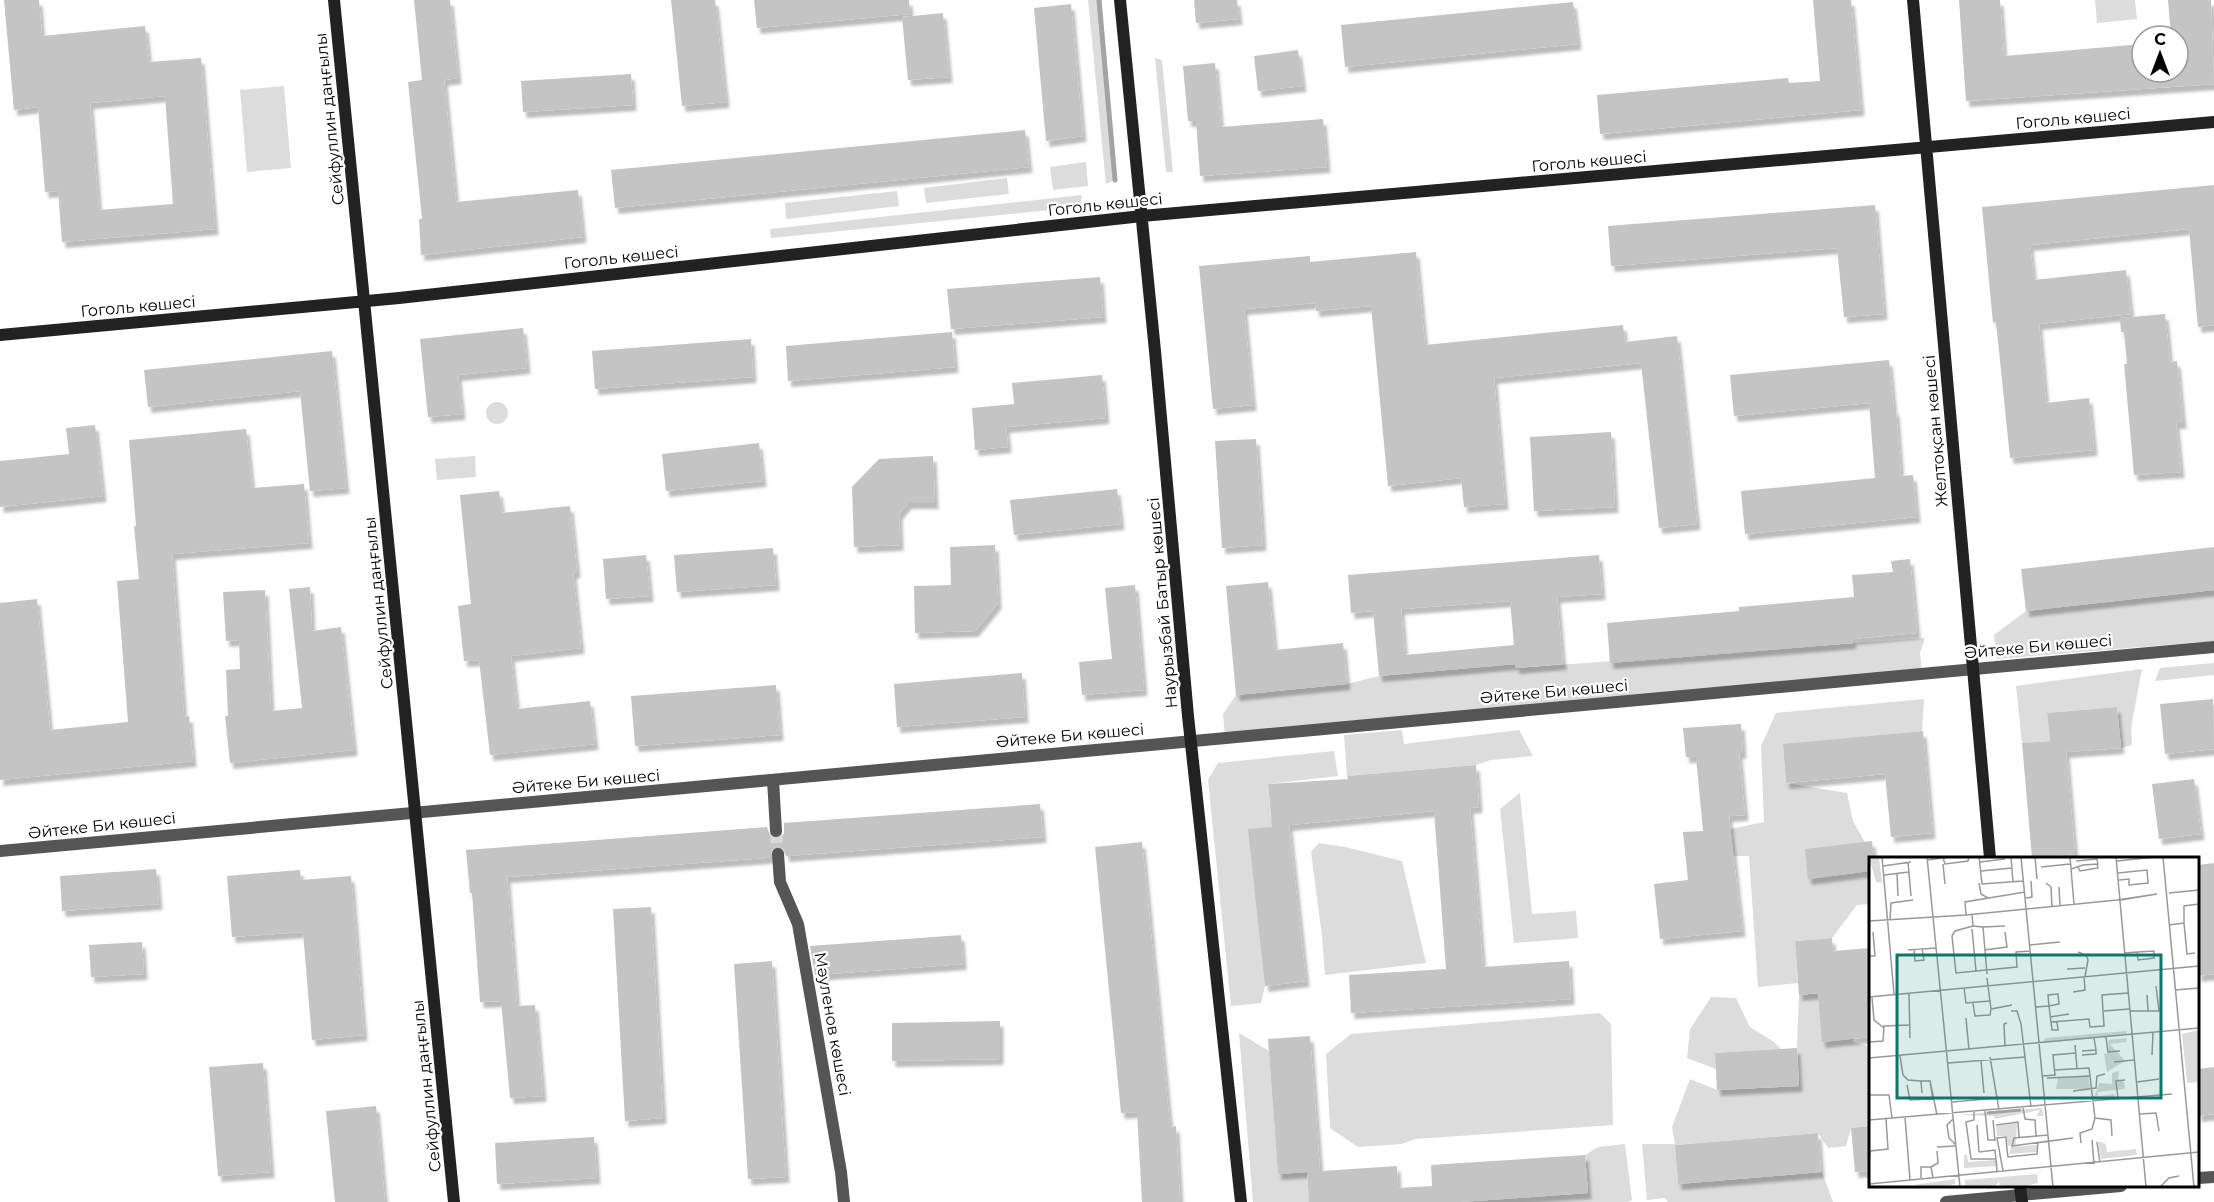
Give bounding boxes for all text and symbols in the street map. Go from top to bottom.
north arrow [2130,24,2190,84]
text: С [2154,30,2166,49]
street label: Сейфуллин даңғылы [311,32,348,206]
street label: Гоголь көшесі [2015,104,2131,133]
street label: Гоголь көшесі [1531,147,1647,176]
street label: Гоголь көшесі [1047,189,1163,220]
street label: Гоголь көшесі [563,242,679,273]
street label: Гоголь көшесі [80,292,196,321]
street label: Желтоқсан көшесі [1919,354,1952,508]
street label: Наурызбай Батыр көшесі [1144,497,1181,709]
street label: Сейфуллин даңғылы [360,516,397,690]
street label: Әйтеке Би көшесі [1963,631,2113,662]
street label: Әйтеке Би көшесі [1479,676,1629,707]
street label: Әйтеке Би көшесі [995,720,1145,751]
street label: Әйтеке Би көшесі [511,766,661,797]
street label: Әйтеке Би көшесі [27,808,177,843]
inset map [1869,857,2199,1187]
street label: Мәуленов көшесі [811,951,855,1097]
street label: Сейфуллин даңғылы [408,999,445,1173]

